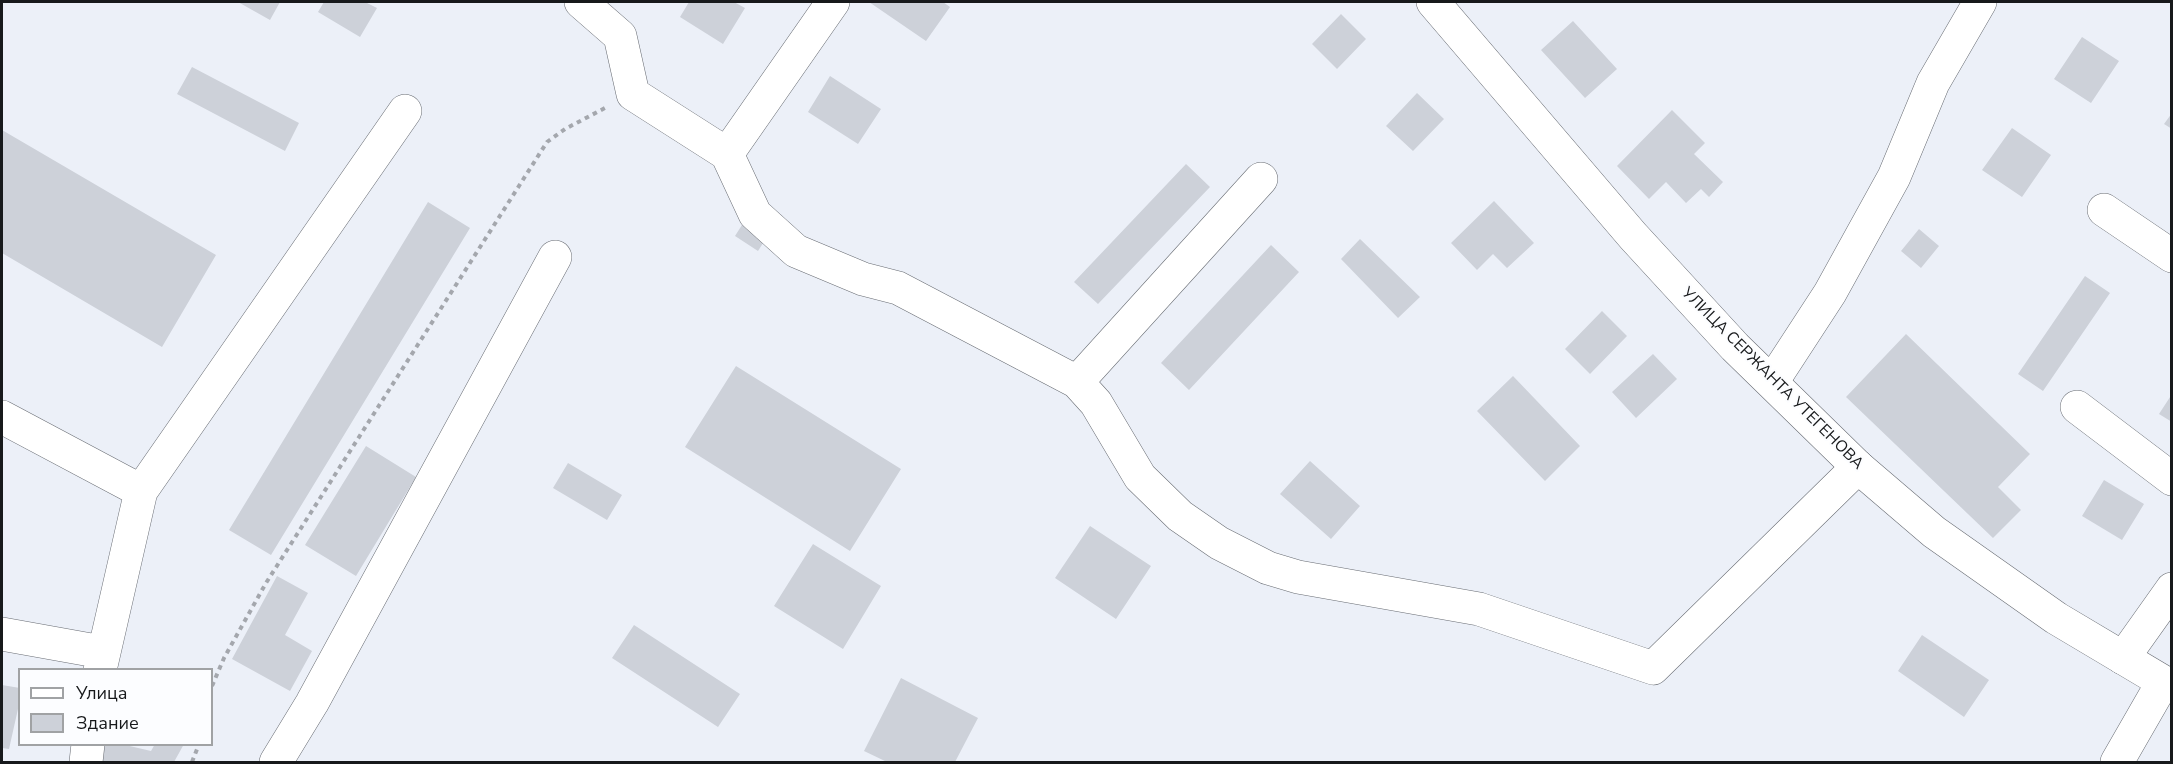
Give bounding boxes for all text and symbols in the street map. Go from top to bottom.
street label: УЛИЦА СЕРЖАНТА УТЕГЕНОВА [1677,284,1867,474]
legend [18,668,213,746]
text: Улица [76,681,127,705]
text: Здание [76,711,139,735]

